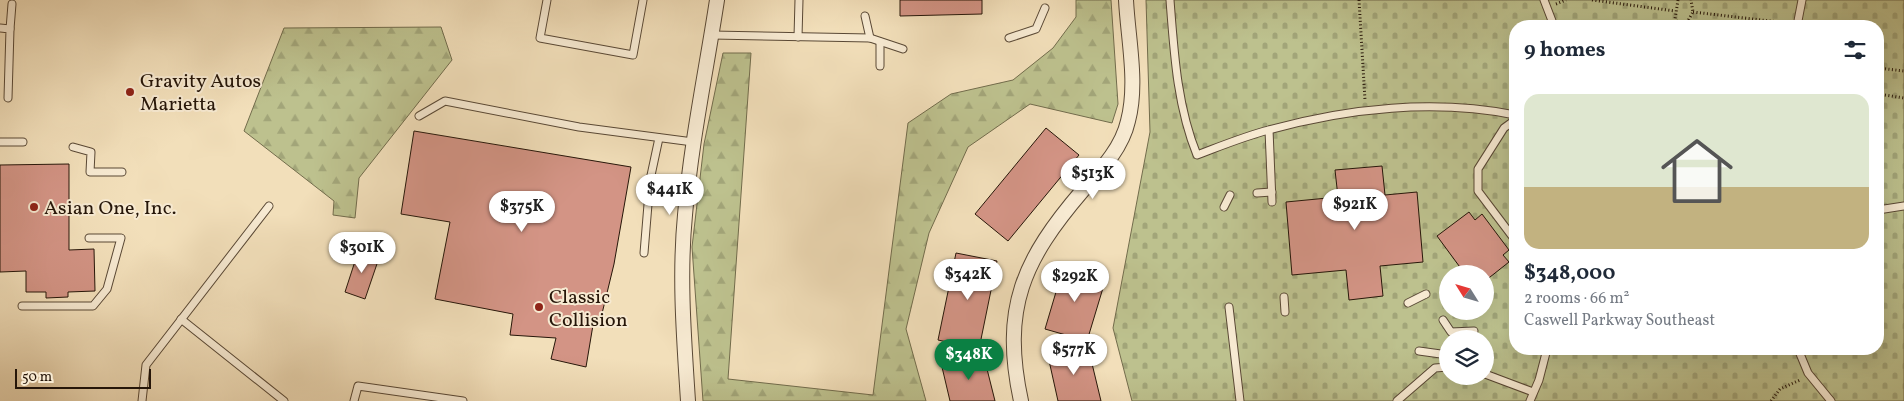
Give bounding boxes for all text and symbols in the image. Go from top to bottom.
text: 9 homes [1524,36,1605,65]
icon: filters [1841,36,1869,64]
place label: Gravity Autos Marietta [140,68,261,119]
marker: Gravity Autos Marietta [124,86,136,98]
icon: home [1652,126,1742,216]
pin: $513K [1058,158,1128,200]
text: $513K [1072,163,1114,185]
pin: $441K [635,174,705,216]
text: $441K [647,179,693,201]
pin: $921K [1320,188,1390,231]
pin: $375K [487,190,557,233]
text: $921K [1333,194,1377,216]
place label: Asian One, Inc. [44,195,176,223]
text: $375K [500,196,544,218]
marker: Asian One, Inc. [28,201,40,213]
pin: $301K [327,232,397,274]
text: $301K [340,237,384,259]
pin: $342K [933,258,1003,301]
text: $348,000 [1524,259,1615,288]
pin: $292K [1040,260,1110,303]
text: $342K [945,264,991,286]
north arrow [1439,265,1494,320]
map controls [1439,265,1494,385]
text: $292K [1052,266,1098,288]
place label: Classic Collision [549,284,628,335]
text: 2 rooms · 66 m² [1524,288,1630,310]
marker: Classic Collision [533,301,545,313]
text: Caswell Parkway Southeast [1524,310,1715,332]
button: layers [1439,330,1494,385]
pin: $577K [1039,334,1109,376]
pin: $348K [934,338,1004,381]
text: $577K [1052,339,1096,361]
text: $348K [946,344,992,366]
scale bar [15,366,151,389]
text: 50 m [22,368,52,387]

